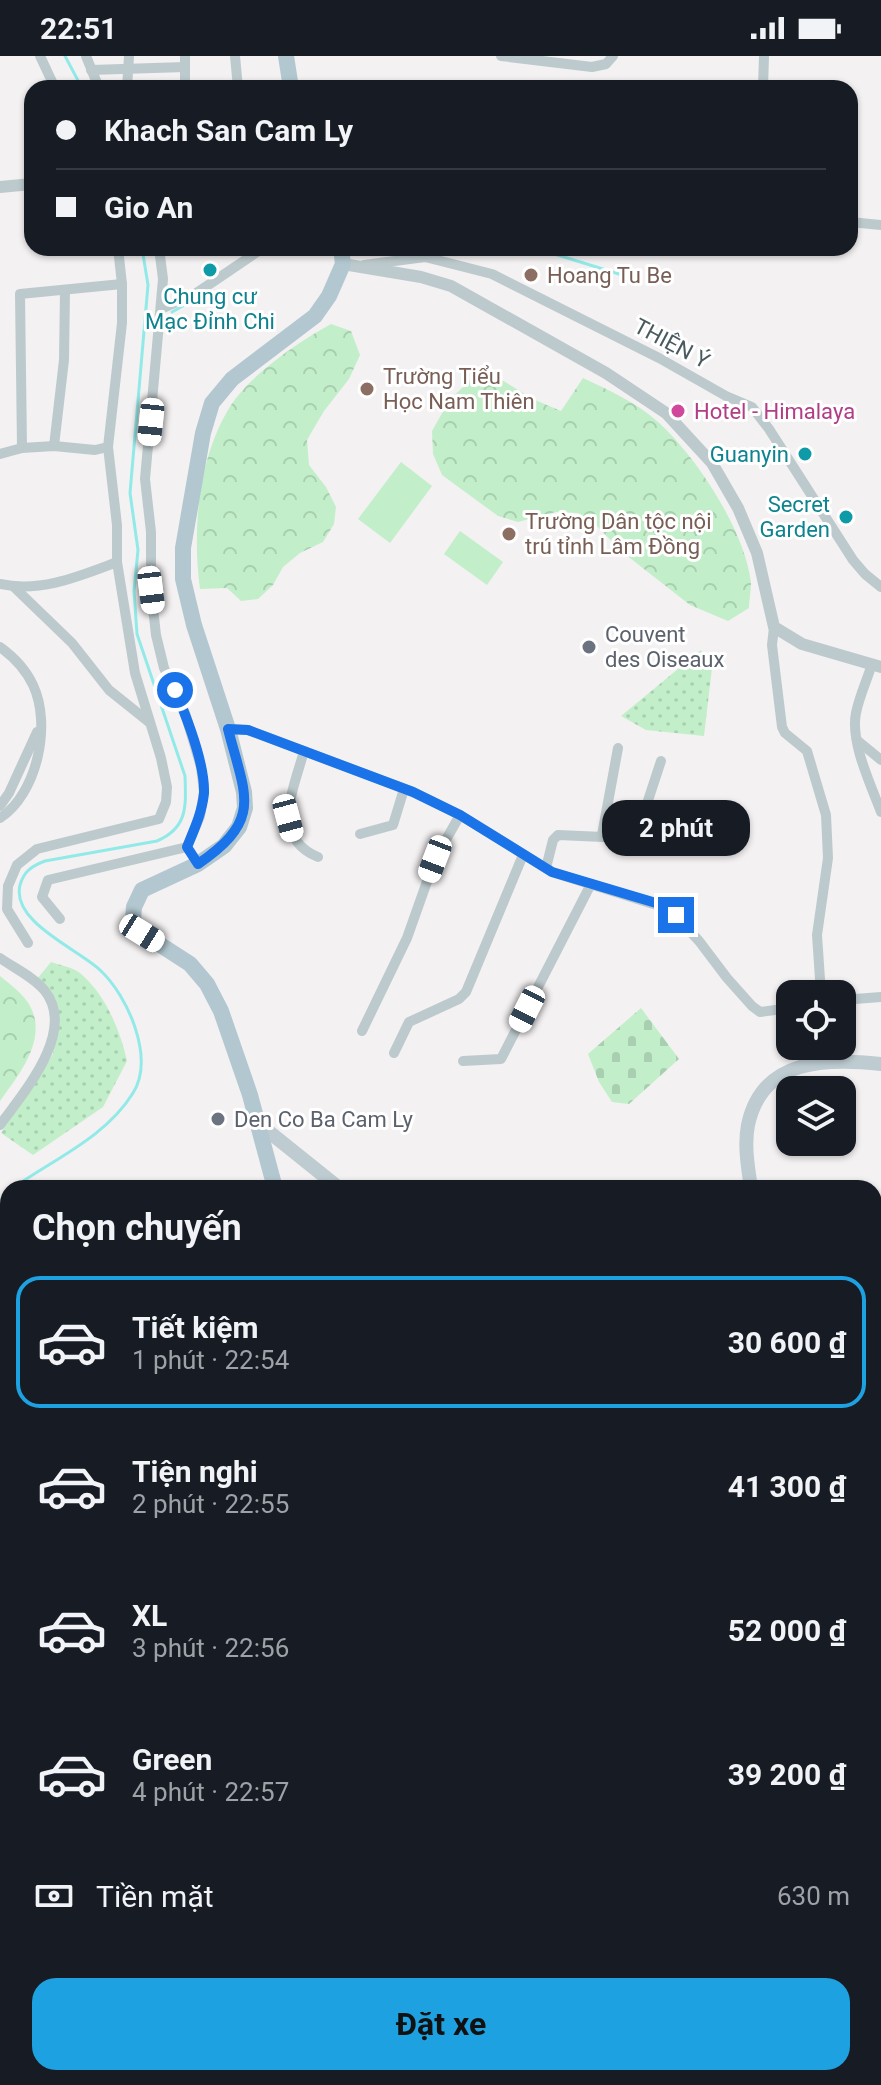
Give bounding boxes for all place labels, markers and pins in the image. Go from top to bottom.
marker: Chung cư Mạc Đỉnh Chi [201,261,219,279]
place label: Hoang Tu Be [547,263,672,288]
marker: Hoang Tu Be [522,266,540,284]
place label: Chung cư Mạc Đỉnh Chi [145,284,275,334]
place label: Trường Tiểu Học Nam Thiên [383,364,535,414]
marker: Trường Tiểu Học Nam Thiên [358,380,376,398]
place label: Hotel - Himalaya [694,399,855,424]
marker: Hotel - Himalaya [669,402,687,420]
place label: Guanyin [710,442,789,467]
marker: Guanyin [796,445,814,463]
place label: Secret Garden [760,492,830,542]
marker: Secret Garden [837,508,855,526]
place label: Trường Dân tộc nội trú tỉnh Lâm Đồng [525,509,711,559]
marker: Trường Dân tộc nội trú tỉnh Lâm Đồng [500,525,518,543]
place label: Couvent des Oiseaux [605,622,724,672]
marker: Couvent des Oiseaux [580,638,598,656]
place label: Den Co Ba Cam Ly [234,1107,414,1132]
marker: Den Co Ba Cam Ly [209,1110,227,1128]

